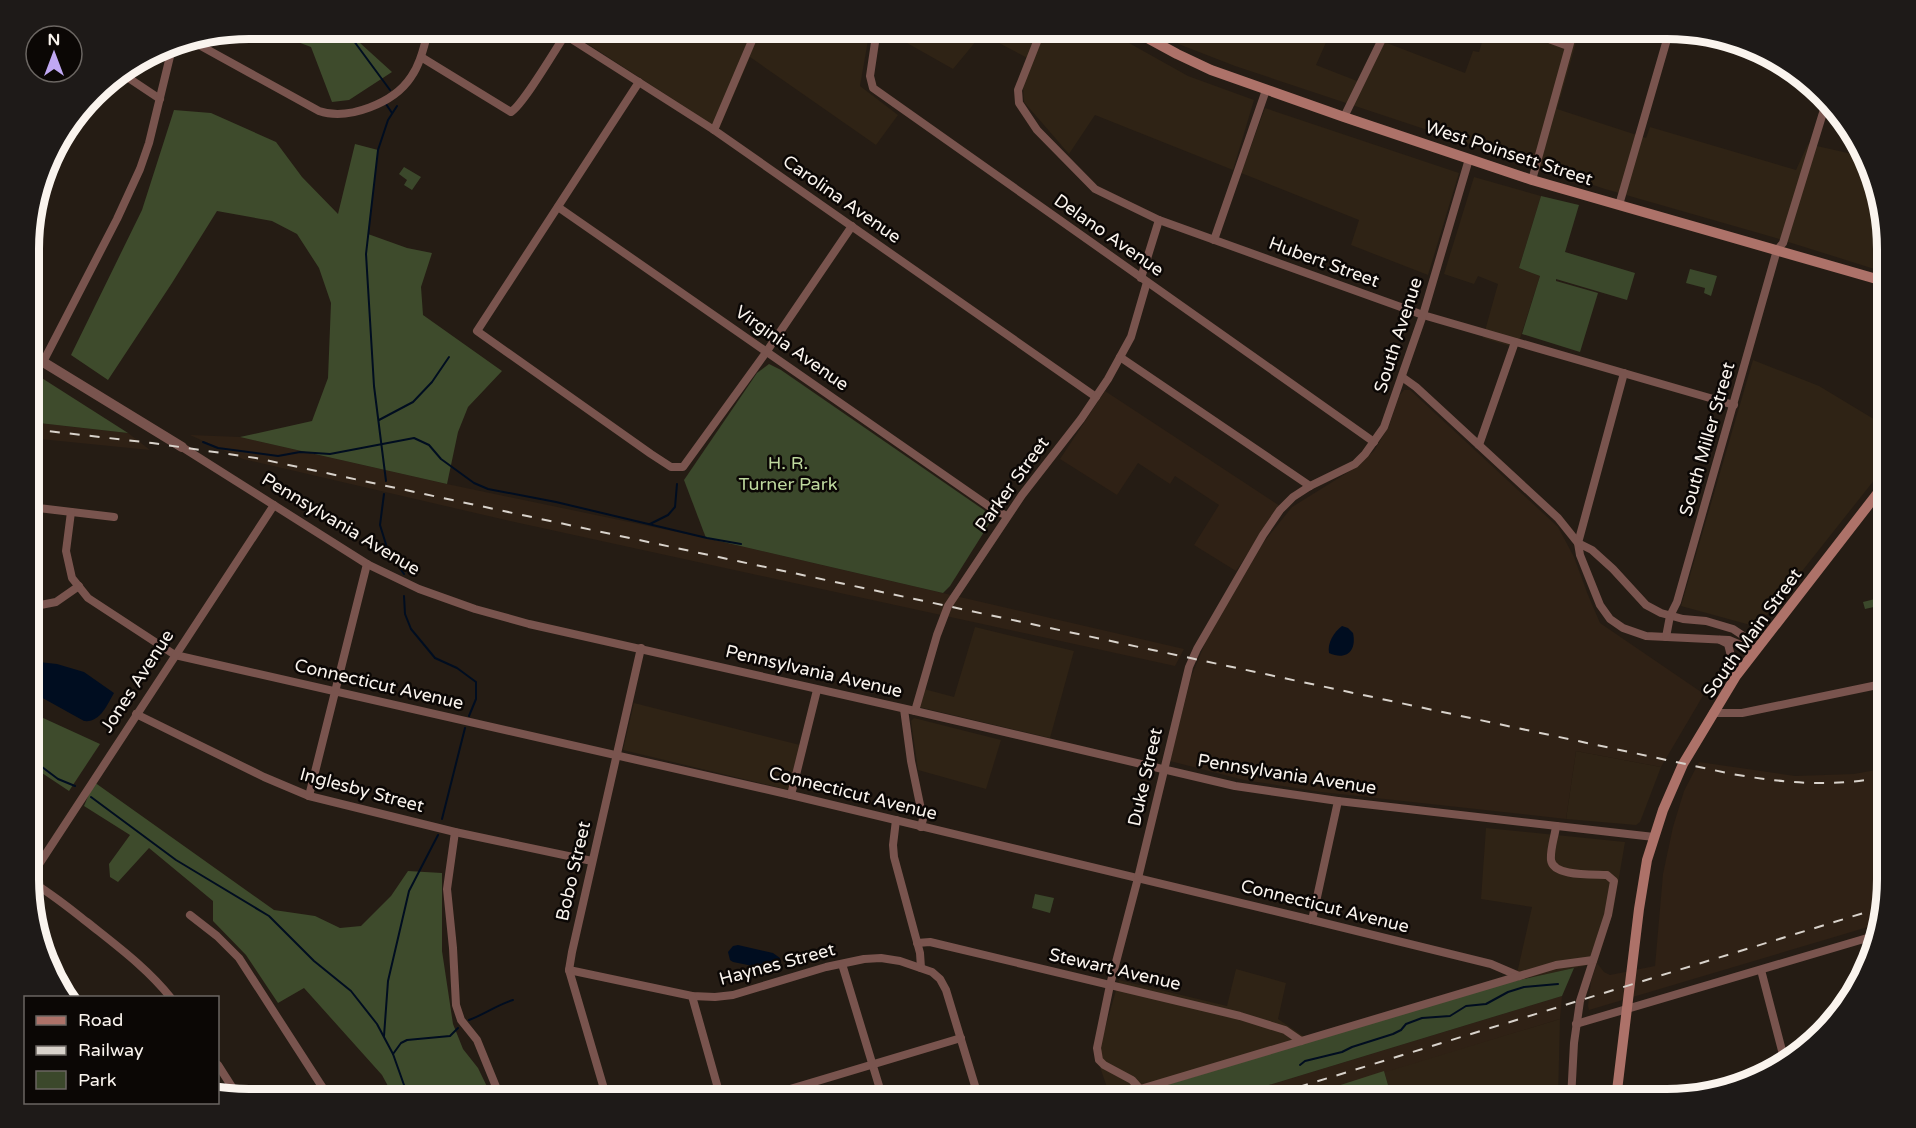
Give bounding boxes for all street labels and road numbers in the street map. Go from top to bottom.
street label: West Poinsett Street [1423,116,1596,190]
street label: Carolina Avenue [779,150,905,248]
street label: Delano Avenue [1050,189,1168,281]
street label: Hubert Street [1266,232,1382,292]
street label: South Avenue [1369,275,1427,395]
street label: Virginia Avenue [731,301,853,395]
street label: South Miller Street [1674,359,1740,519]
street label: Parker Street [970,432,1054,536]
street label: Pennsylvania Avenue [258,468,424,580]
street label: South Main Street [1698,564,1806,702]
street label: Jones Avenue [96,625,178,737]
street label: Pennsylvania Avenue [723,640,905,702]
street label: Connecticut Avenue [292,654,466,714]
street label: Duke Street [1123,726,1167,828]
street label: Pennsylvania Avenue [1196,749,1378,799]
street label: Connecticut Avenue [767,761,939,825]
street label: Inglesby Street [298,763,427,817]
street label: Bobo Street [551,819,595,923]
street label: Connecticut Avenue [1239,874,1411,938]
street label: Haynes Street [717,938,837,990]
street label: Stewart Avenue [1047,943,1183,995]

